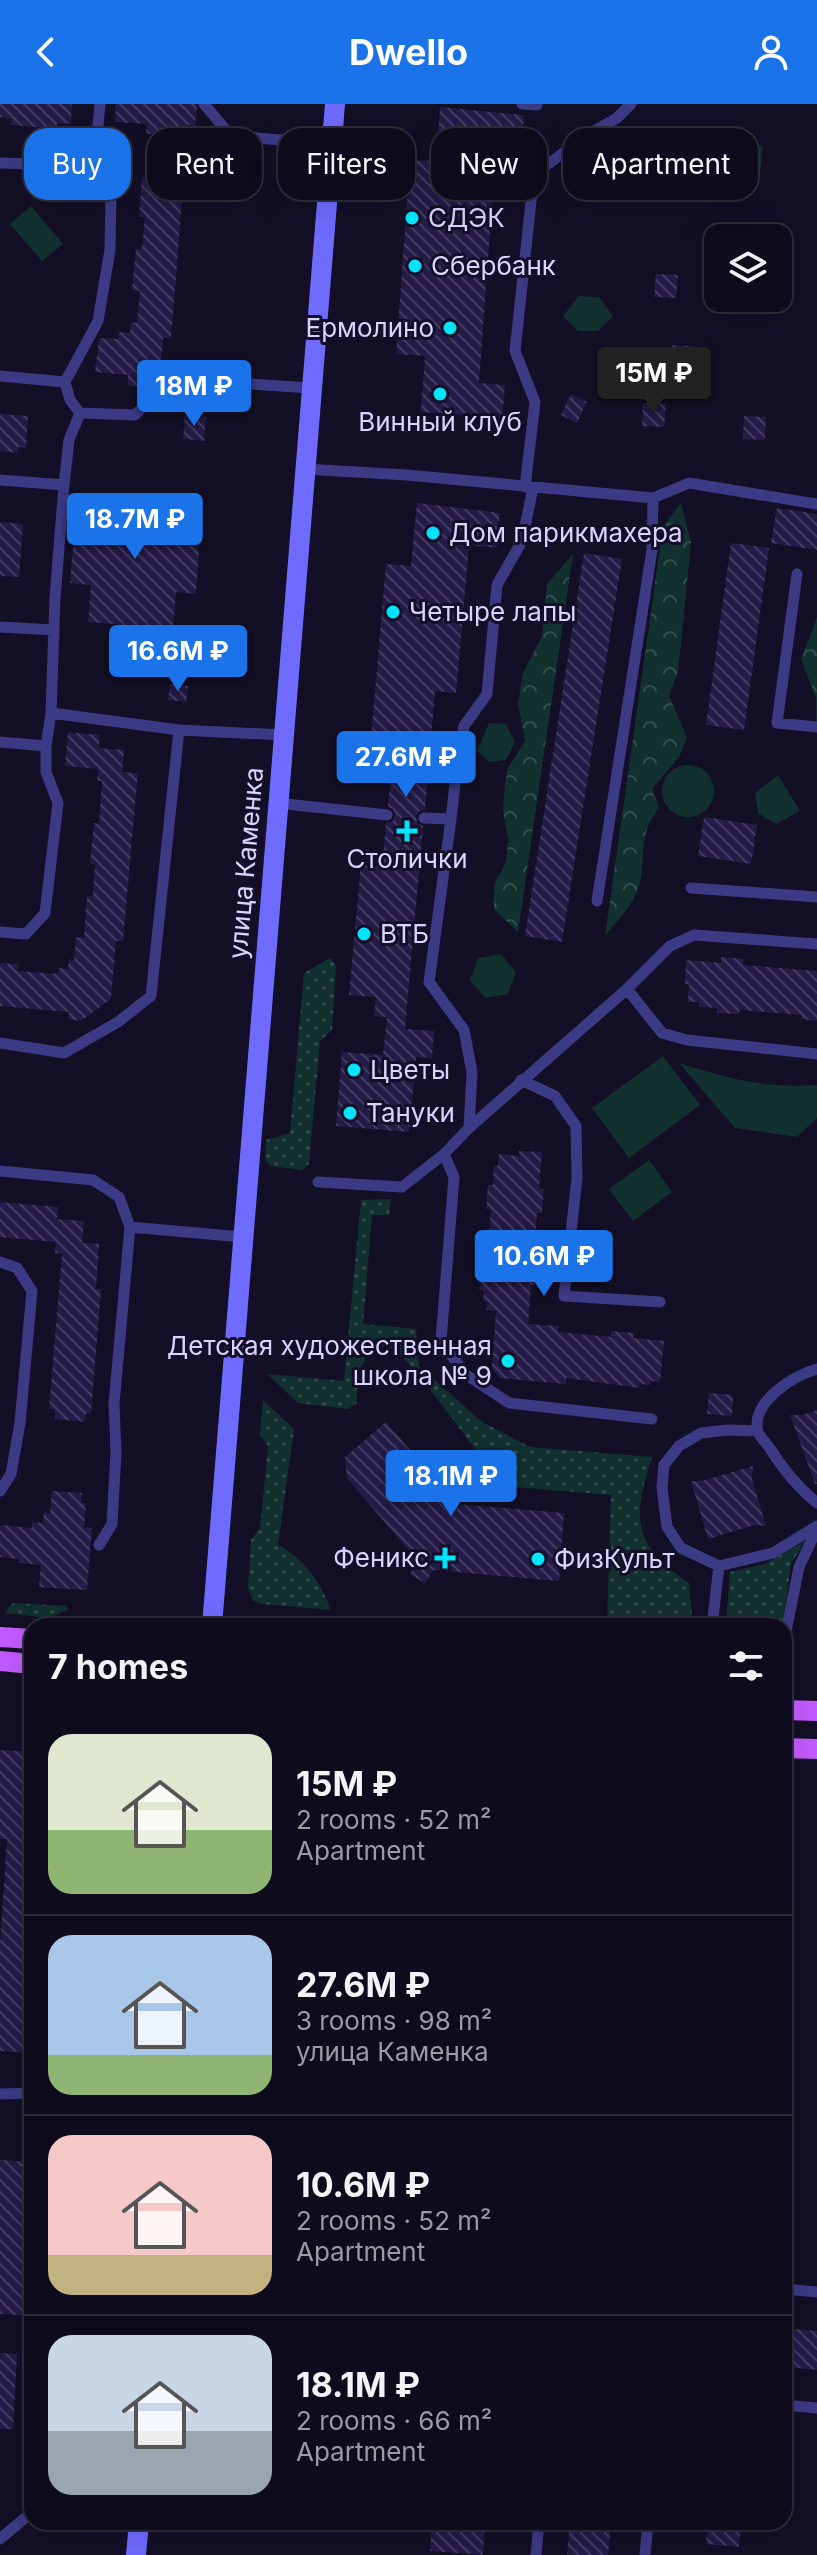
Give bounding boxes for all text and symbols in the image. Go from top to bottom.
icon: back [24,30,68,74]
text: Dwello [349,30,468,74]
icon: person [749,30,793,74]
chip: Buy [24,128,131,200]
chip: Rent [147,128,262,200]
chip: Filters [278,128,415,200]
chip: New [431,128,547,200]
chip: Apartment [563,128,758,200]
place label: СДЭК [428,202,505,233]
marker: СДЭК [403,209,421,227]
map controls [704,224,792,312]
button: layers [704,224,792,312]
place label: Сбербанк [431,250,556,281]
marker: Сбербанк [406,257,424,275]
place label: Ермолино [306,312,434,343]
marker: Ермолино [441,319,459,337]
pin: 15M ₽ [598,347,710,415]
text: 15M ₽ [615,357,693,388]
pin: 18M ₽ [138,360,250,428]
text: 18M ₽ [155,370,233,401]
marker: Винный клуб [431,385,449,403]
place label: Винный клуб [358,406,522,437]
pin: 18.7M ₽ [61,493,209,561]
text: 18.7M ₽ [85,503,185,534]
place label: Дом парикмахера [449,517,683,548]
marker: Дом парикмахера [424,524,442,542]
place label: Четыре лапы [409,596,576,627]
marker: Четыре лапы [384,603,402,621]
pin: 16.6M ₽ [104,625,252,693]
text: 16.6M ₽ [127,635,229,666]
pin: 27.6M ₽ [332,731,480,799]
text: 27.6M ₽ [355,741,457,772]
street label: улица Каменка [222,766,269,960]
marker: Столички [398,822,416,840]
place label: Столички [346,843,468,874]
place label: ВТБ [380,918,429,949]
marker: ВТБ [355,925,373,943]
place label: Цветы [370,1054,450,1085]
marker: Цветы [345,1061,363,1079]
place label: Тануки [366,1097,455,1128]
marker: Тануки [341,1104,359,1122]
pin: 10.6M ₽ [470,1230,618,1298]
text: 10.6M ₽ [493,1240,595,1271]
place label: Детская художественная школа № 9 [167,1330,492,1391]
marker: Детская художественная школа № 9 [499,1352,517,1370]
pin: 18.1M ₽ [377,1450,525,1518]
text: 18.1M ₽ [404,1460,498,1491]
place label: Феникс [333,1542,429,1573]
place label: ФизКульт [554,1543,675,1574]
marker: Феникс [436,1549,454,1567]
marker: ФизКульт [529,1550,547,1568]
icon: filters [724,1644,768,1688]
text: 7 homes [48,1646,188,1687]
text: 15M ₽ [296,1763,397,1804]
icon: home [112,1766,208,1862]
text: 2 rooms · 52 m² [296,1804,492,1835]
text: Apartment [296,1835,425,1866]
text: 27.6M ₽ [296,1964,430,2005]
icon: home [112,1967,208,2063]
text: 3 rooms · 98 m² [296,2005,492,2036]
text: улица Каменка [296,2036,489,2067]
text: 10.6M ₽ [296,2164,430,2205]
icon: home [112,2167,208,2263]
text: 2 rooms · 52 m² [296,2205,492,2236]
text: Apartment [296,2236,425,2267]
text: 18.1M ₽ [296,2364,420,2405]
icon: home [112,2367,208,2463]
text: 2 rooms · 66 m² [296,2405,492,2436]
text: Apartment [296,2436,425,2467]

